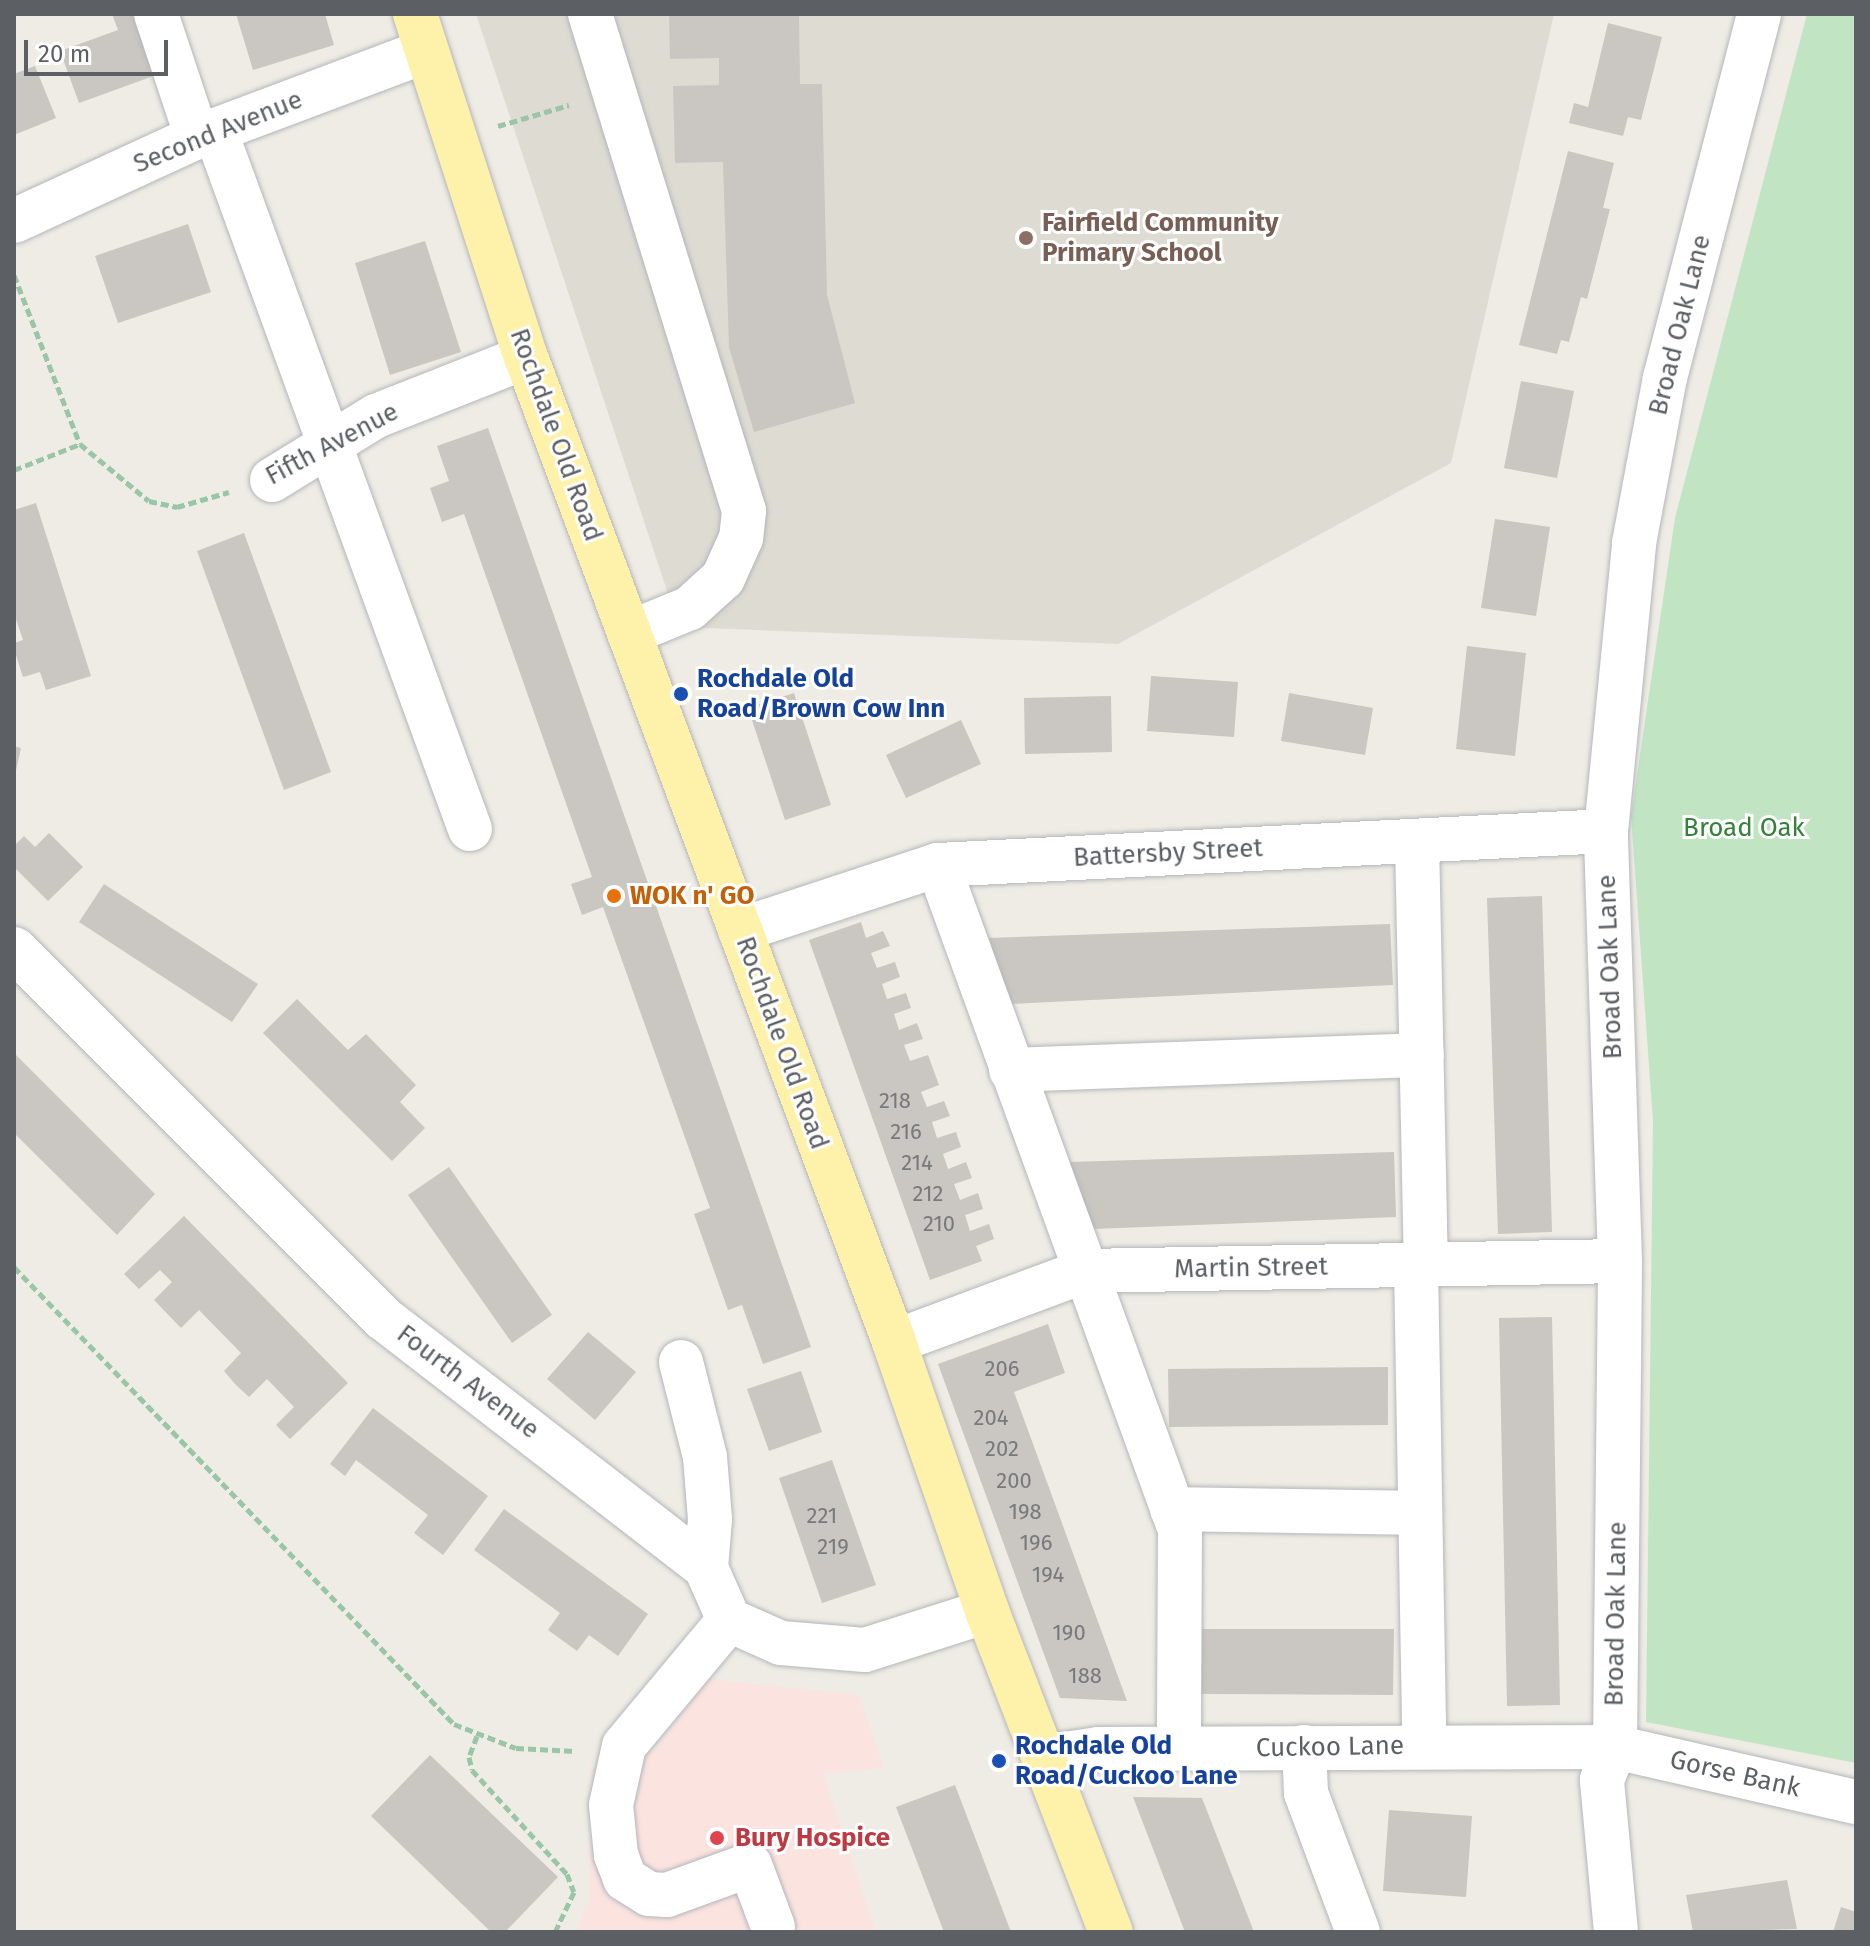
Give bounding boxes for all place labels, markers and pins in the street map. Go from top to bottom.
place label: Fairfield Community Primary School [1042,207,1279,268]
marker: Fairfield Community Primary School [1017,229,1035,247]
place label: Rochdale Old Road/Brown Cow Inn [697,663,945,724]
marker: Rochdale Old Road/Brown Cow Inn [672,685,690,703]
place label: WOK n' GO [630,880,754,912]
marker: WOK n' GO [605,887,623,905]
place label: Rochdale Old Road/Cuckoo Lane [1015,1730,1238,1792]
marker: Rochdale Old Road/Cuckoo Lane [990,1752,1008,1770]
place label: Bury Hospice [735,1822,890,1854]
marker: Bury Hospice [706,1827,728,1849]

